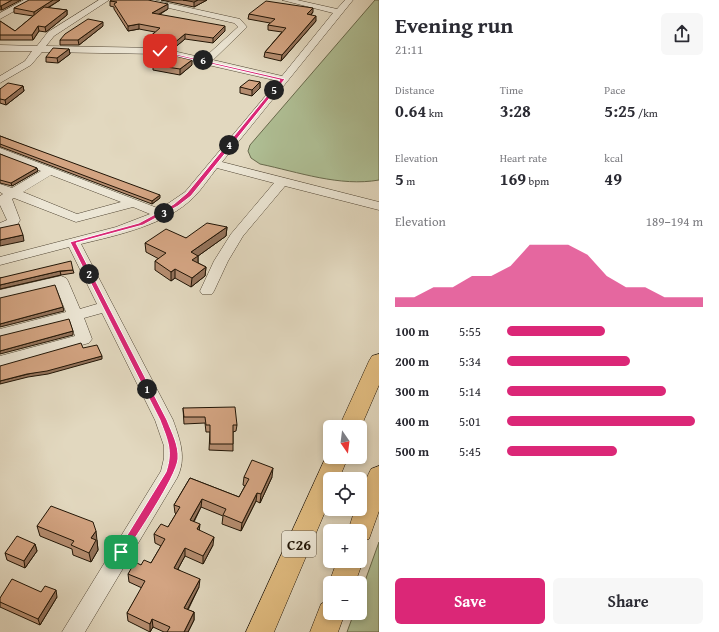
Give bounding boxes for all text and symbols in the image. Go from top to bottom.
text: Evening run [395,9,513,41]
button: share [661,13,703,55]
pin [143,34,177,68]
icon: check [149,40,171,62]
text: 21:11 [395,40,423,59]
pin: 6 [193,50,213,70]
text: 6 [200,52,206,68]
pin: 5 [264,80,284,100]
text: 5 [271,82,277,98]
text: Distance [395,82,434,98]
text: Time [500,82,523,98]
text: Pace [604,82,625,98]
text: 0.64 [395,98,426,123]
text: 3:28 [500,98,531,123]
text: 5:25 [604,98,636,123]
text: km [426,105,443,121]
text: /km [636,105,658,121]
pin: 4 [219,135,239,155]
text: 4 [226,137,232,153]
text: Elevation [395,150,438,166]
text: Heart rate [500,150,547,166]
text: kcal [604,150,623,166]
text: 5 [395,166,404,191]
text: 169 [500,166,526,191]
text: 49 [604,166,622,191]
text: m [404,173,415,189]
text: bpm [526,173,549,189]
pin: 3 [154,203,174,223]
text: 3 [161,205,167,221]
text: Elevation [395,212,446,231]
text: 189–194 m [646,212,703,231]
pin: 2 [79,264,99,284]
text: 2 [86,266,92,282]
text: 100 m [395,322,429,341]
text: 5:55 [459,322,481,341]
text: 200 m [395,352,429,371]
text: 5:34 [459,352,481,371]
pin: 1 [137,379,157,399]
text: 1 [144,381,150,397]
text: 300 m [395,382,429,401]
text: 5:14 [459,382,481,401]
text: 400 m [395,412,429,431]
text: 5:01 [459,412,481,431]
north arrow [323,420,367,464]
map controls [323,420,367,620]
text: 500 m [395,442,429,461]
text: 5:45 [459,442,481,461]
button: locate [323,472,367,516]
button: + [323,524,367,568]
road number: C26 [282,531,316,557]
pin [104,535,138,569]
icon: arrive [110,541,132,563]
button: − [323,576,367,620]
button: Save [395,578,545,624]
button: Share [553,578,703,624]

